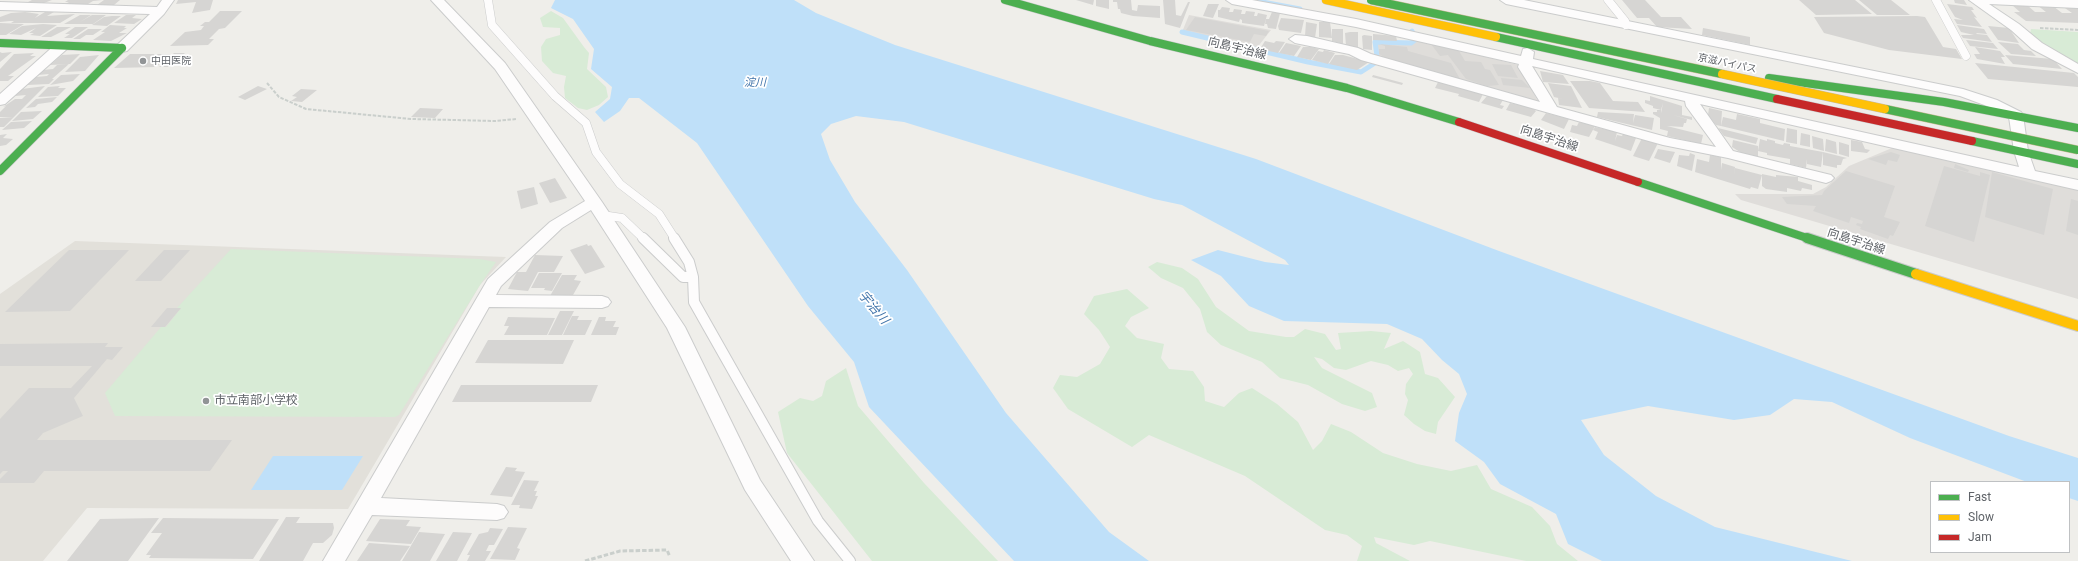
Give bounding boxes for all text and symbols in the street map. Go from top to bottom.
street label: 向島宇治線 [1206,35,1268,63]
street label: 京滋バイパス [1696,52,1758,76]
place label: 中田医院 [151,55,191,67]
marker: 中田医院 [138,56,148,66]
water label: 淀川 [744,76,766,90]
street label: 向島宇治線 [1518,123,1580,155]
street label: 向島宇治線 [1825,226,1887,258]
water label: 宇治川 [854,288,892,328]
place label: 市立南部小学校 [214,394,298,408]
marker: 市立南部小学校 [201,396,211,406]
legend [1930,481,2070,553]
text: Fast [1968,490,1991,504]
text: Slow [1968,510,1994,524]
text: Jam [1968,530,1992,544]

